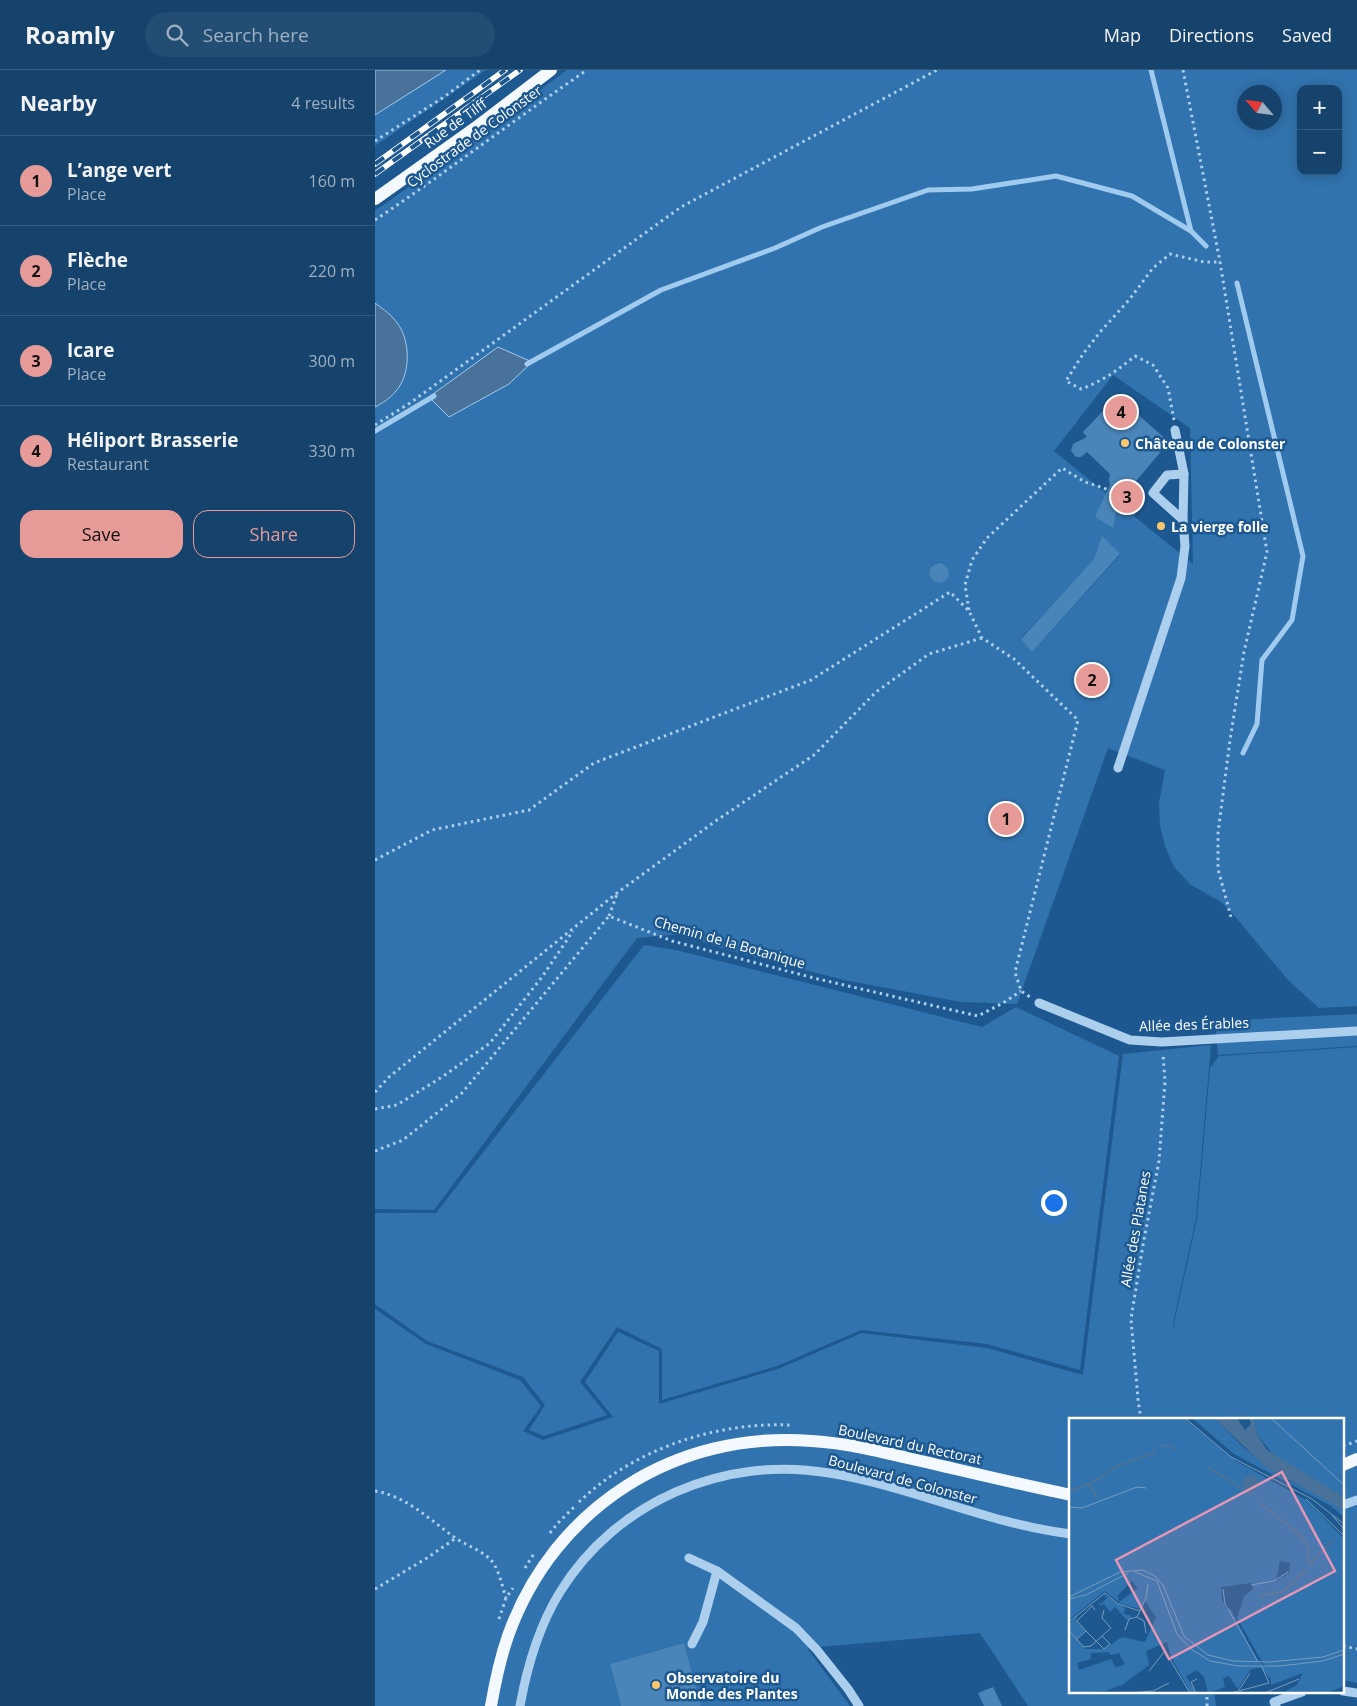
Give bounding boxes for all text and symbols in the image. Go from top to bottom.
search box [145,12,495,57]
text: Roamly [25,18,115,51]
icon: search [163,21,191,49]
text: Search here [203,22,309,48]
text: Map [1104,23,1141,47]
text: Directions [1169,23,1254,47]
text: Saved [1282,23,1332,47]
street label: Cyclostrade de Colonster [403,80,546,192]
north arrow [1237,85,1282,130]
map controls [1297,85,1342,175]
button: + [1297,85,1342,130]
text: Nearby [20,89,97,117]
text: 4 results [291,92,355,114]
street label: Rue de Tilff [420,93,491,152]
button: − [1297,130,1342,175]
text: L’ange vert [67,157,172,183]
text: 1 [31,170,41,192]
text: 160 m [309,170,355,192]
text: Place [67,183,106,205]
text: Flèche [67,247,128,273]
text: 2 [31,260,41,282]
text: 220 m [309,260,355,282]
text: Place [67,273,106,295]
text: Icare [67,337,114,363]
text: 3 [31,350,41,372]
text: 300 m [309,350,355,372]
text: Place [67,363,106,385]
pin: 4 [1105,393,1137,431]
text: Héliport Brasserie [67,427,239,453]
place label: Château de Colonster [1135,434,1286,453]
marker: Château de Colonster [1119,437,1131,449]
text: 4 [31,440,41,462]
text: 330 m [309,440,355,462]
text: Restaurant [67,453,149,475]
pin: 3 [1111,478,1143,516]
button: Save [20,510,183,558]
button: Share [193,510,355,558]
place label: La vierge folle [1171,517,1269,536]
marker: La vierge folle [1155,520,1167,532]
pin: 2 [1076,661,1108,699]
pin: 1 [990,800,1022,838]
street label: Chemin de la Botanique [652,911,808,973]
street label: Allée des Érables [1139,1013,1250,1035]
street label: Allée des Platanes [1115,1169,1155,1289]
your location [1041,1190,1067,1216]
inset map [1069,1418,1344,1694]
street label: Boulevard du Rectorat [837,1420,983,1468]
street label: Boulevard de Colonster [827,1450,980,1508]
place label: Observatoire du Monde des Plantes [666,1668,798,1703]
marker: Observatoire du Monde des Plantes [650,1679,662,1691]

